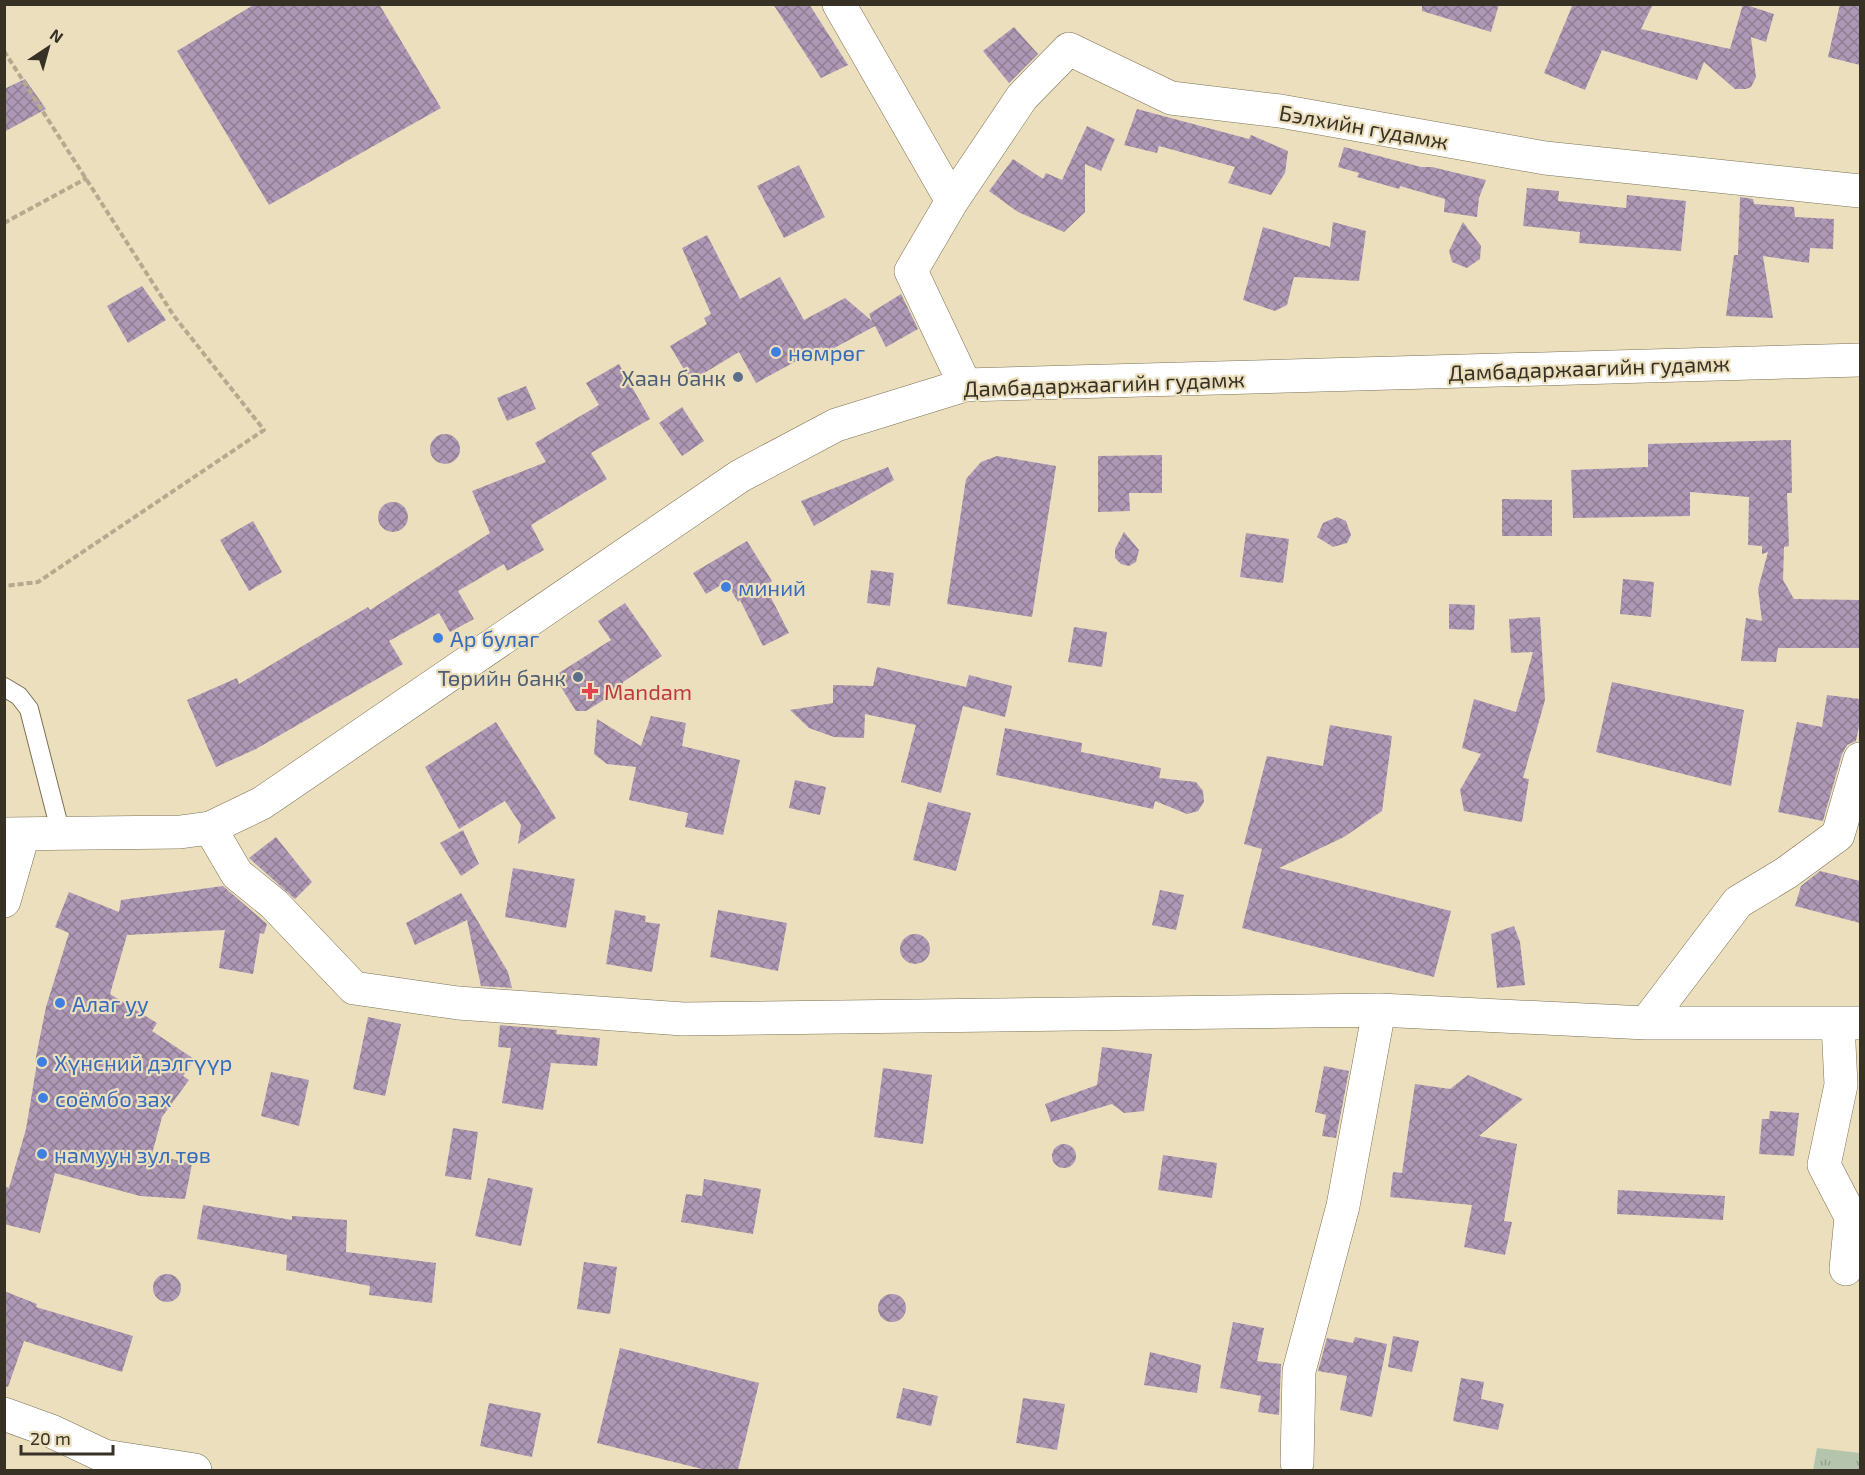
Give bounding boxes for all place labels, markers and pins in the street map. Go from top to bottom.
place label: нөмрөг [788,339,865,365]
marker: нөмрөг [769,345,783,359]
place label: Хаан банк [621,364,726,390]
marker: Хаан банк [731,370,745,384]
place label: миний [738,574,806,600]
marker: миний [719,580,733,594]
place label: Ар булаг [450,625,540,652]
marker: Ар булаг [431,631,445,645]
place label: Төрийн банк [437,664,566,690]
marker: Төрийн банк [571,670,585,684]
place label: Mandam [604,678,692,704]
marker: Mandam [581,682,599,700]
place label: Алаг уу [72,990,149,1017]
marker: Алаг уу [53,996,67,1010]
place label: Хүнсний дэлгүүр [54,1049,232,1075]
marker: Хүнсний дэлгүүр [35,1055,49,1069]
place label: соёмбо зах [55,1085,172,1111]
marker: соёмбо зах [36,1091,50,1105]
place label: намуун зул төв [54,1141,211,1168]
marker: намуун зул төв [35,1147,49,1161]

